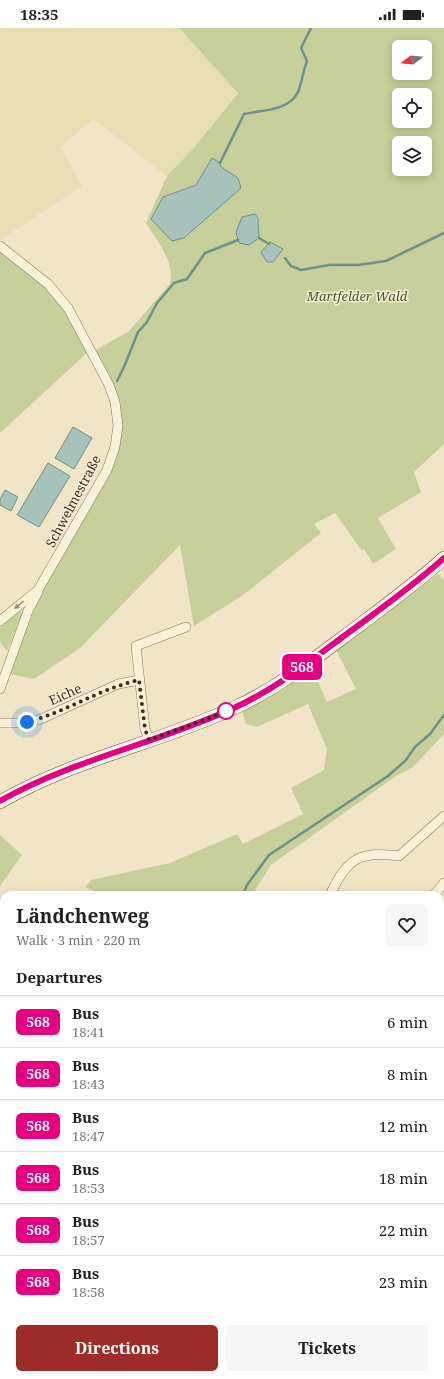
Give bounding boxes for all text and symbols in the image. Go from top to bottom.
text: 18:35 [20,4,58,24]
north arrow [392,40,432,80]
map controls [392,40,432,176]
button: locate [392,88,432,128]
button: layers [392,136,432,176]
park label: Martfelder Wald [306,287,408,305]
street label: Schwelmestraße [41,452,105,550]
one-way arrow [13,601,24,610]
line badge: 568 [279,654,325,680]
text: 568 [290,657,314,676]
street label: Eiche [46,679,84,709]
unlabelled marker [217,702,235,720]
your location [17,712,37,732]
text: Ländchenweg [16,903,149,929]
button: heart [386,904,428,946]
text: Walk · 3 min · 220 m [16,931,141,949]
text: Departures [16,967,102,987]
text: Bus [72,1003,99,1023]
text: 568 [26,1012,50,1031]
text: 6 min [387,1012,428,1032]
text: 18:41 [72,1023,105,1041]
text: Bus [72,1055,99,1075]
text: 568 [26,1064,50,1083]
text: 8 min [387,1064,428,1084]
text: 18:43 [72,1075,105,1093]
text: Bus [72,1107,99,1127]
text: 568 [26,1116,50,1135]
text: 12 min [379,1116,428,1136]
text: 18:47 [72,1127,105,1145]
text: Bus [72,1159,99,1179]
text: 568 [26,1168,50,1187]
text: 18 min [379,1168,428,1188]
text: 18:53 [72,1179,105,1197]
text: Bus [72,1211,99,1231]
text: 568 [26,1220,50,1239]
text: 22 min [379,1220,428,1240]
text: 18:57 [72,1231,105,1249]
text: Bus [72,1263,99,1283]
text: 568 [26,1272,50,1291]
text: 23 min [379,1272,428,1292]
text: 18:58 [72,1283,105,1301]
button: Directions [16,1325,218,1371]
button: Tickets [226,1325,428,1371]

